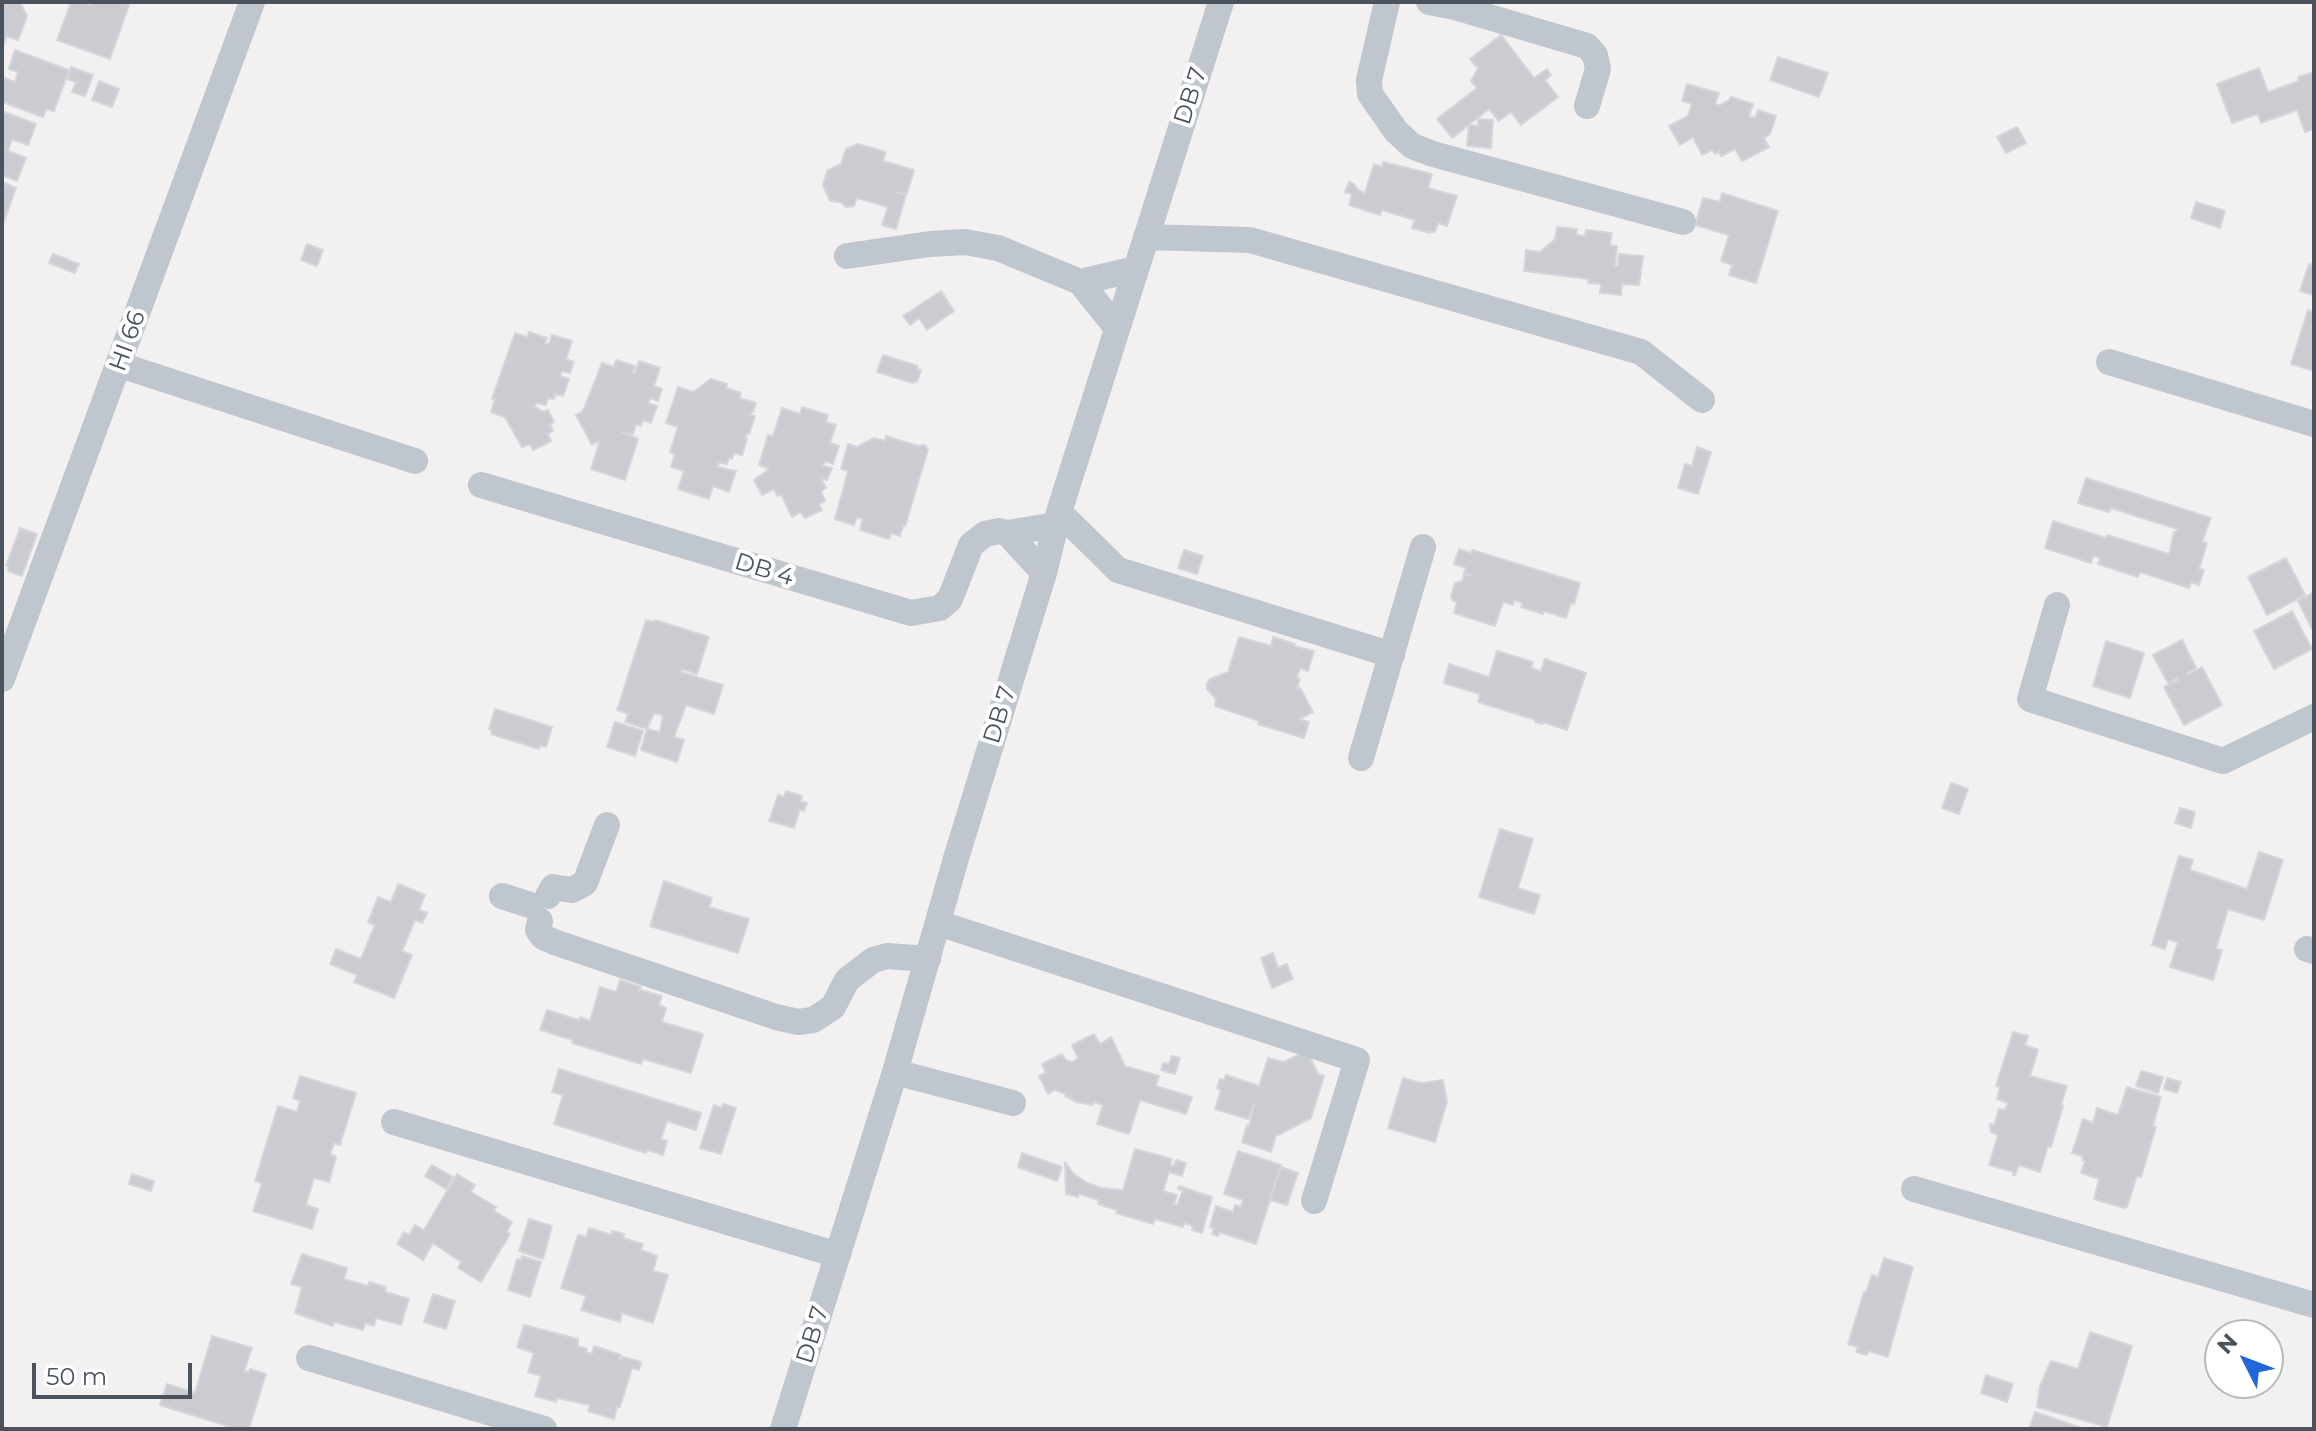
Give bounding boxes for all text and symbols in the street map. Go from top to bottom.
street label: DB 7 [1168,64,1214,128]
street label: HI 66 [104,307,152,375]
street label: DB 4 [731,547,797,593]
street label: DB 7 [978,683,1022,747]
street label: DB 7 [791,1303,835,1367]
north arrow [2204,1319,2284,1399]
text: N [2211,1328,2243,1360]
scale bar [36,1347,196,1397]
text: 50 m [46,1362,107,1391]

